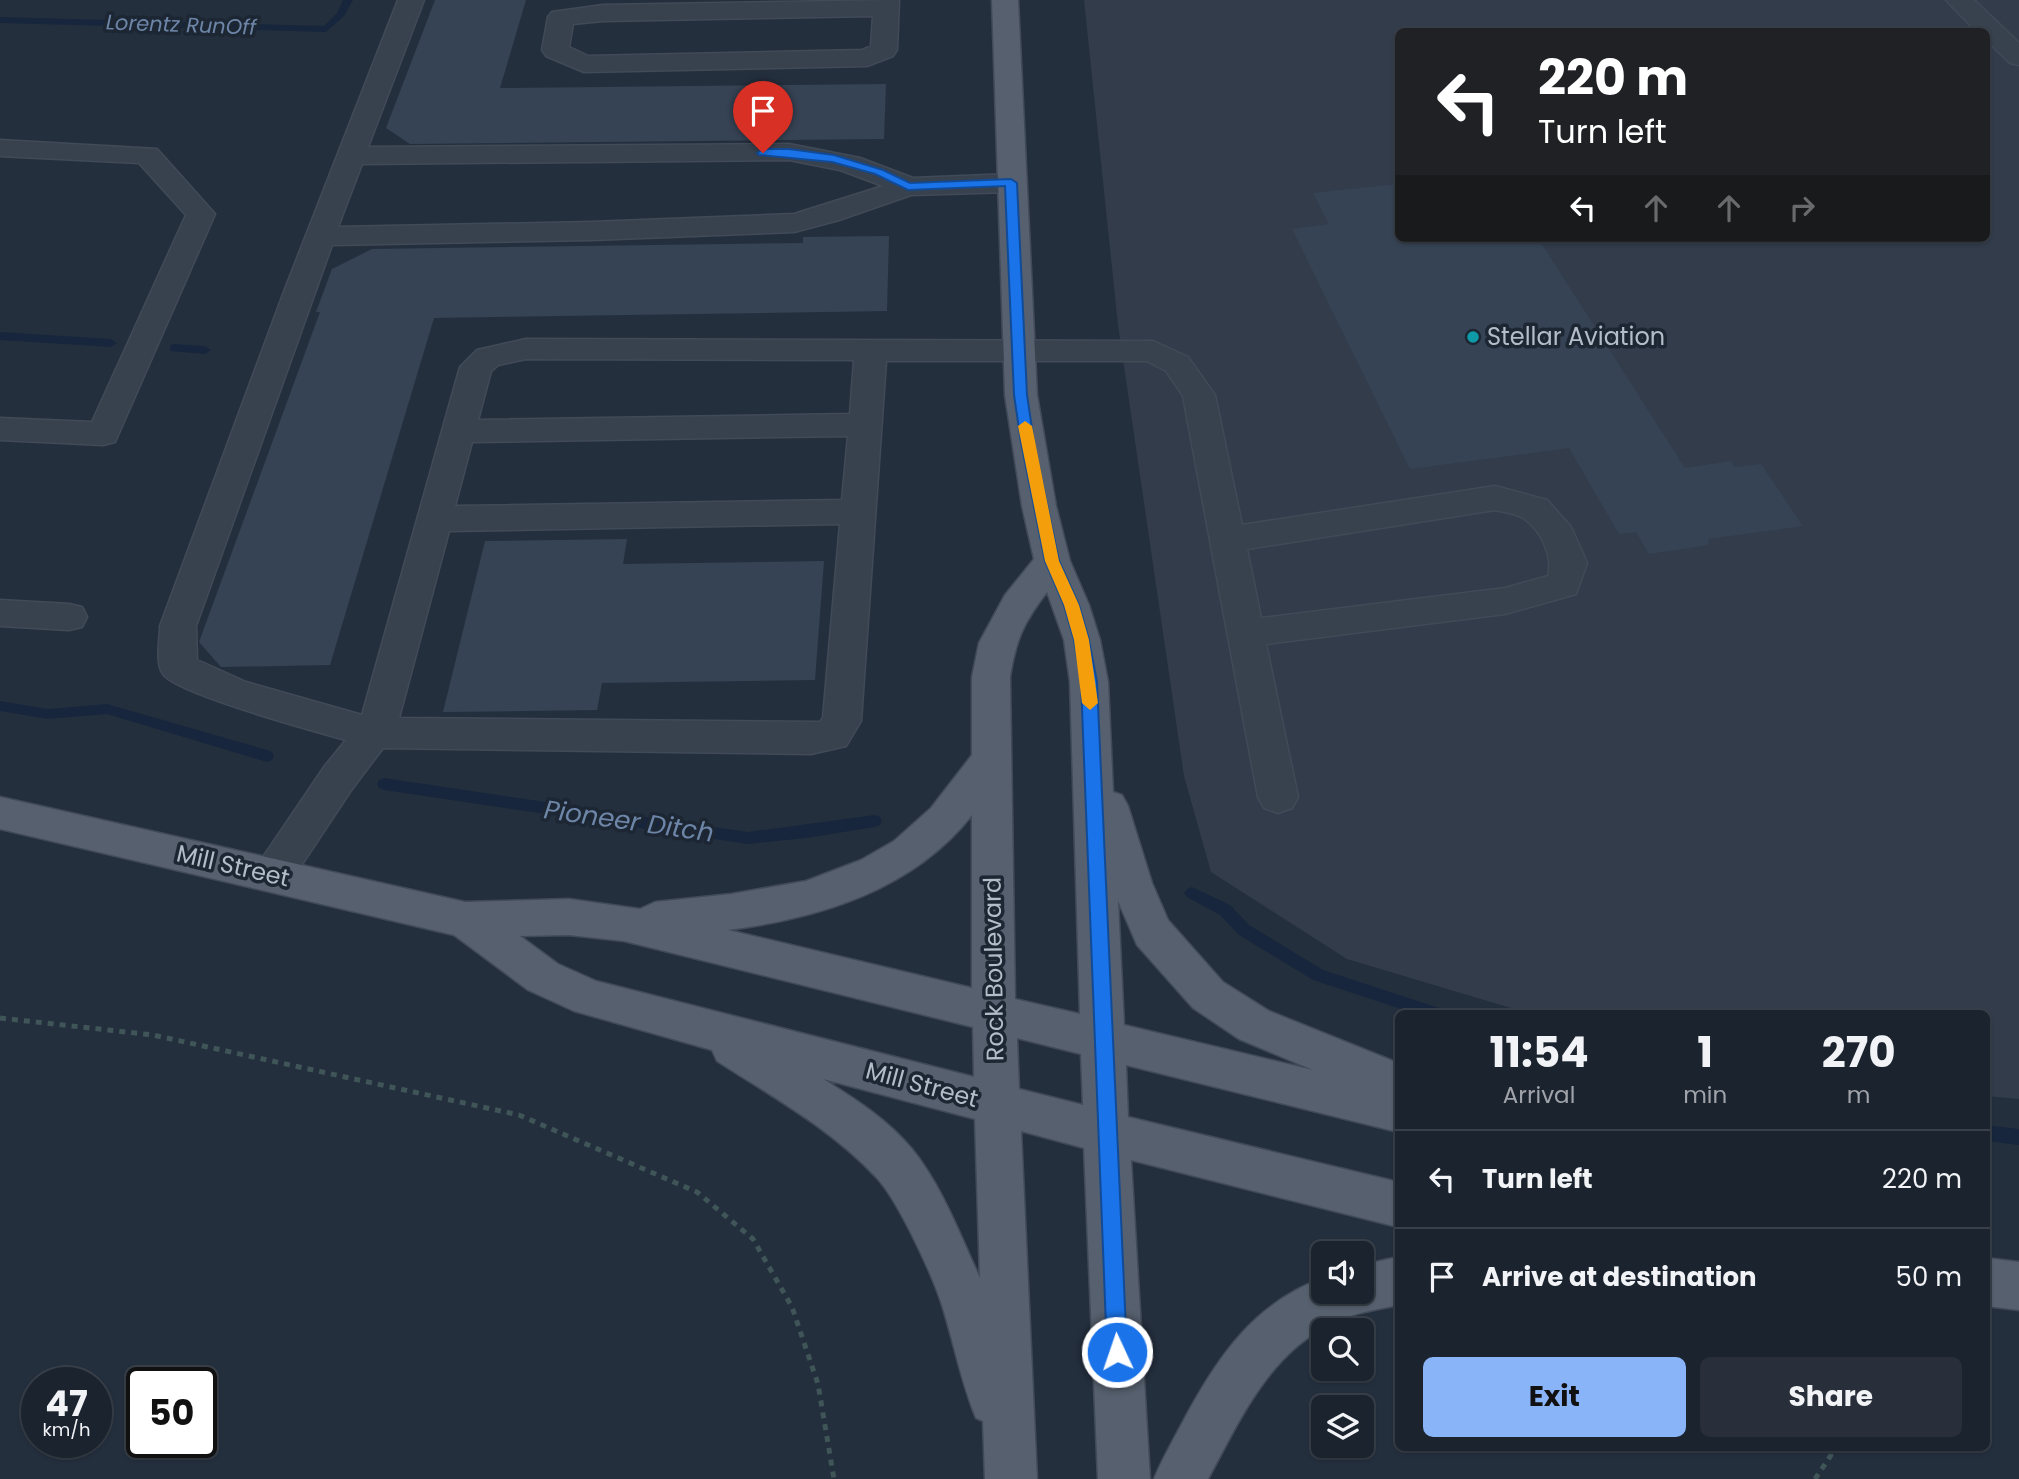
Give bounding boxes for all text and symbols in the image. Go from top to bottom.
water label: Lorentz RunOff [105,7,258,42]
text: 220 m [1538,44,1688,112]
icon: left [1423,56,1514,147]
pin [733,81,793,153]
icon: arrive [744,92,782,130]
text: Turn left [1538,109,1667,154]
icon: left [1564,189,1602,227]
icon: ahead [1637,189,1675,227]
icon: ahead [1710,189,1748,227]
icon: right [1783,189,1821,227]
place label: Stellar Aviation [1487,320,1665,353]
marker: Stellar Aviation [1465,329,1481,345]
water label: Pioneer Ditch [542,791,716,851]
street label: Mill Street [173,836,293,895]
street label: Rock Boulevard [975,877,1012,1061]
text: 11:54 [1489,1023,1589,1082]
text: 1 [1697,1023,1713,1082]
text: 270 [1822,1023,1896,1082]
street label: Mill Street [862,1054,982,1115]
text: Arrival [1503,1079,1575,1111]
text: min [1683,1079,1727,1111]
text: m [1847,1079,1870,1111]
icon: left [1423,1160,1461,1198]
text: Turn left [1482,1161,1593,1197]
text: 220 m [1882,1161,1962,1197]
map controls [1311,1241,1374,1458]
button: sound [1311,1241,1374,1304]
icon: arrive [1423,1258,1461,1296]
text: Arrive at destination [1482,1259,1757,1295]
text: 50 m [1896,1259,1962,1295]
position arrow [1080,1315,1154,1389]
button: search [1311,1318,1374,1381]
button: Exit [1423,1357,1686,1437]
button: Share [1700,1357,1962,1437]
speed limit sign: 50 [126,1367,217,1458]
text: 47 [45,1379,88,1428]
button: layers [1311,1395,1374,1458]
text: km/h [43,1417,90,1442]

